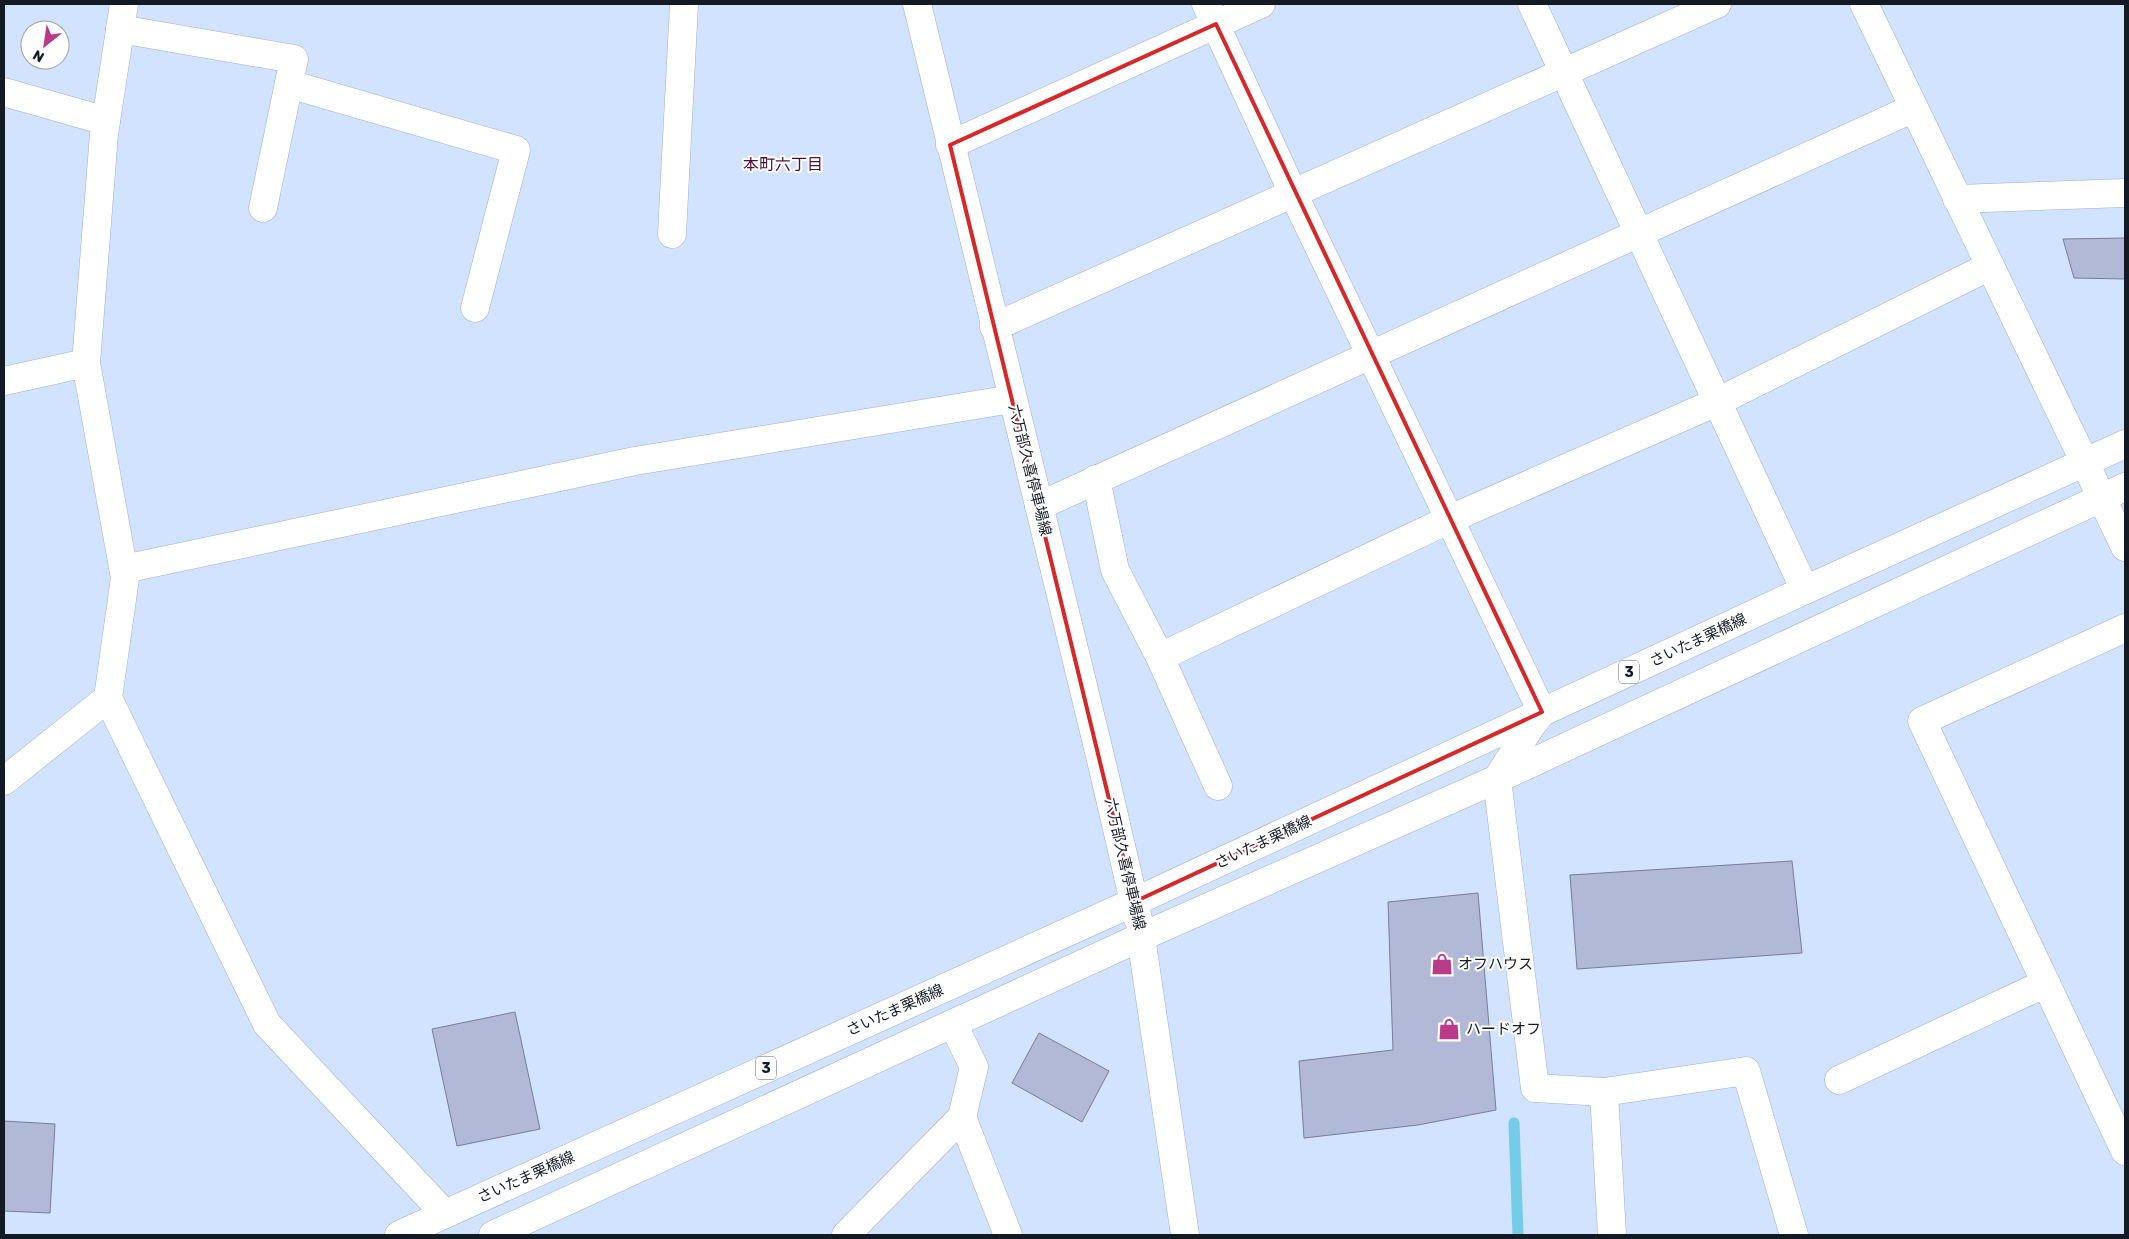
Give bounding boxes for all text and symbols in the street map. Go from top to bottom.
north arrow [20,20,70,70]
text: N [30,46,47,66]
district label: 本町六丁目 [743,155,823,174]
street label: 六万部久喜停車場線 [1005,402,1055,538]
street label: さいたま栗橋線 [1647,610,1749,670]
road number: 3 [1619,660,1639,684]
street label: 六万部久喜停車場線 [1101,796,1149,932]
street label: さいたま栗橋線 [1212,812,1314,872]
shop icon: オフハウス [1429,951,1455,977]
place label: オフハウス [1458,955,1533,973]
street label: さいたま栗橋線 [844,981,946,1039]
shop icon: ハードオフ [1436,1016,1462,1042]
place label: ハードオフ [1466,1020,1541,1038]
road number: 3 [756,1056,776,1080]
street label: さいたま栗橋線 [475,1148,577,1206]

